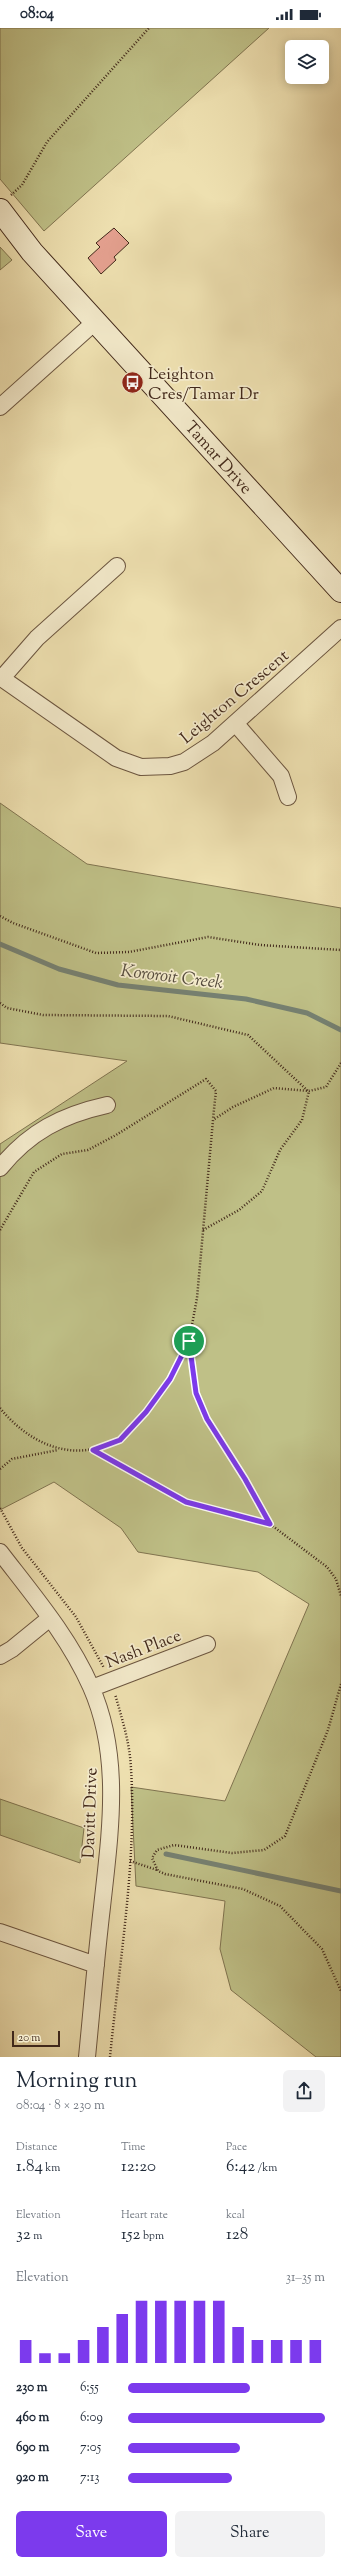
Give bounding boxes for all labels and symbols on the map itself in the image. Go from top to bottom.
place label: Leighton Cres/Tamar Dr [148,363,259,407]
bus stop icon: Leighton Cres/Tamar Dr [119,370,145,396]
street label: Tamar Drive [178,417,257,500]
street label: Leighton Crescent [176,645,295,750]
water label: Kororoit Creek [119,959,224,997]
pin [172,1324,206,1358]
street label: Nash Place [102,1624,185,1675]
street label: Davitt Drive [77,1767,105,1859]
scale bar [12,2029,60,2048]

